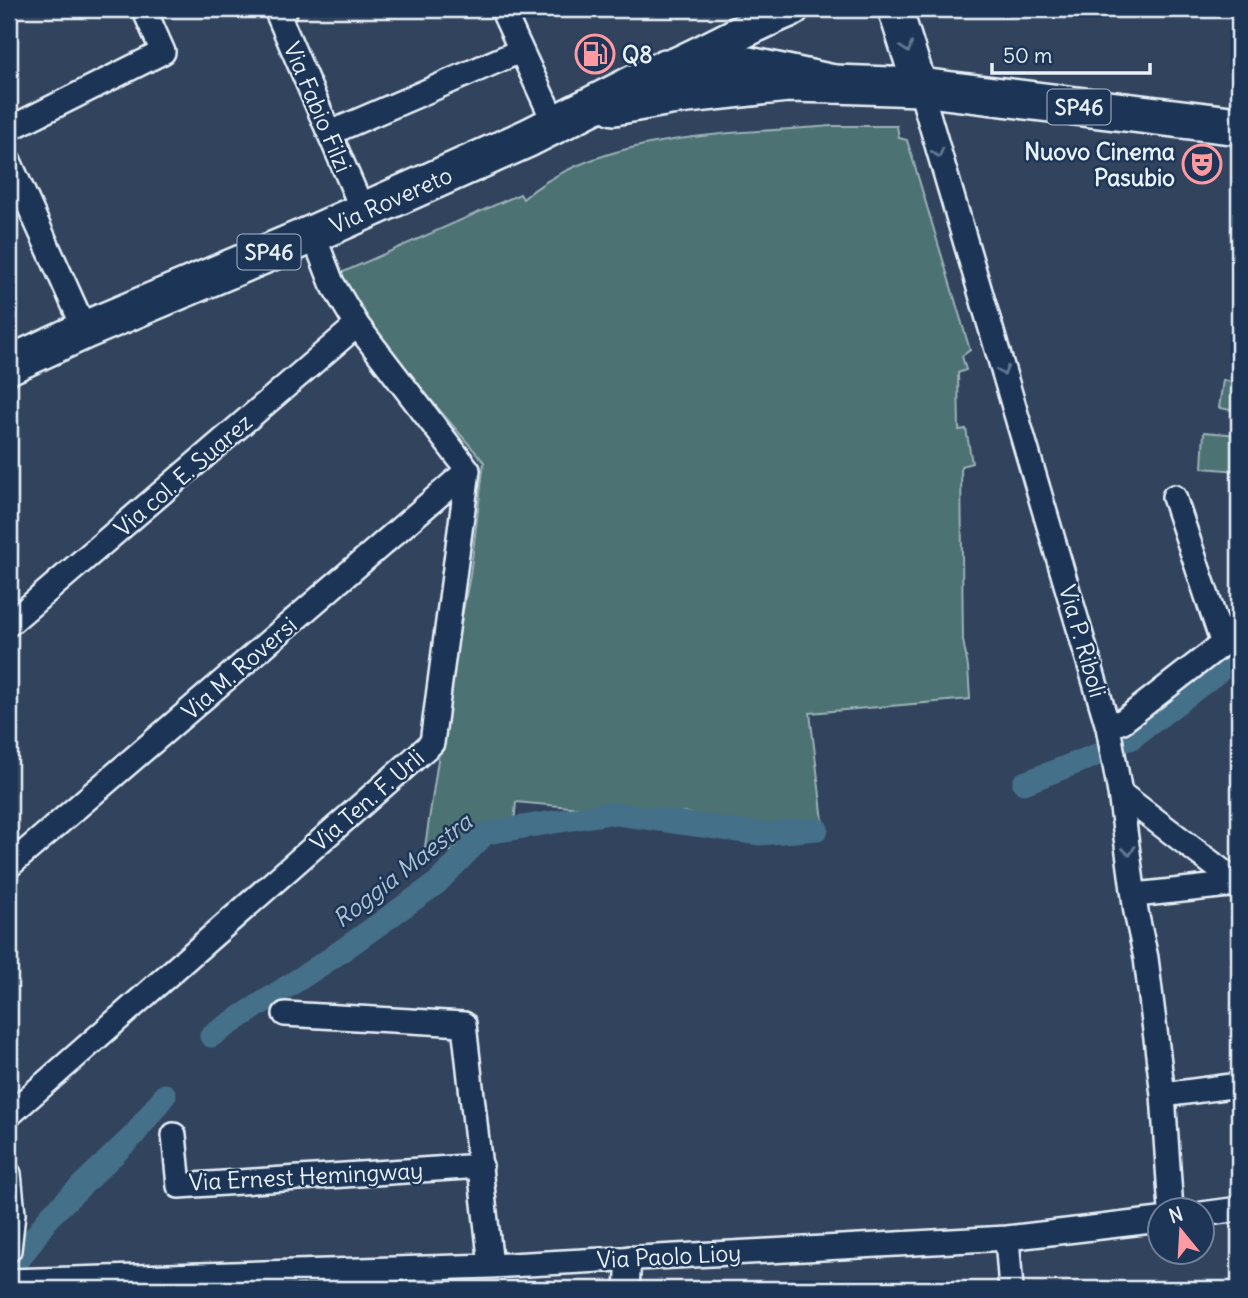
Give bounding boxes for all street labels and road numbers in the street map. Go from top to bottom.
street label: Via Fabio Filzi [278,37,358,177]
road number: SP46 [1048,90,1110,124]
street label: Via Rovereto [325,159,456,239]
road number: SP46 [238,234,300,270]
street label: Via col. E. Suarez [108,407,258,543]
street label: Via P. Riboli [1053,581,1113,701]
street label: Via M. Roversi [176,610,302,726]
street label: Via Ten. F. Urli [304,743,430,857]
street label: Via Ernest Hemingway [188,1155,424,1197]
street label: Via Paolo Lioy [596,1238,742,1274]

